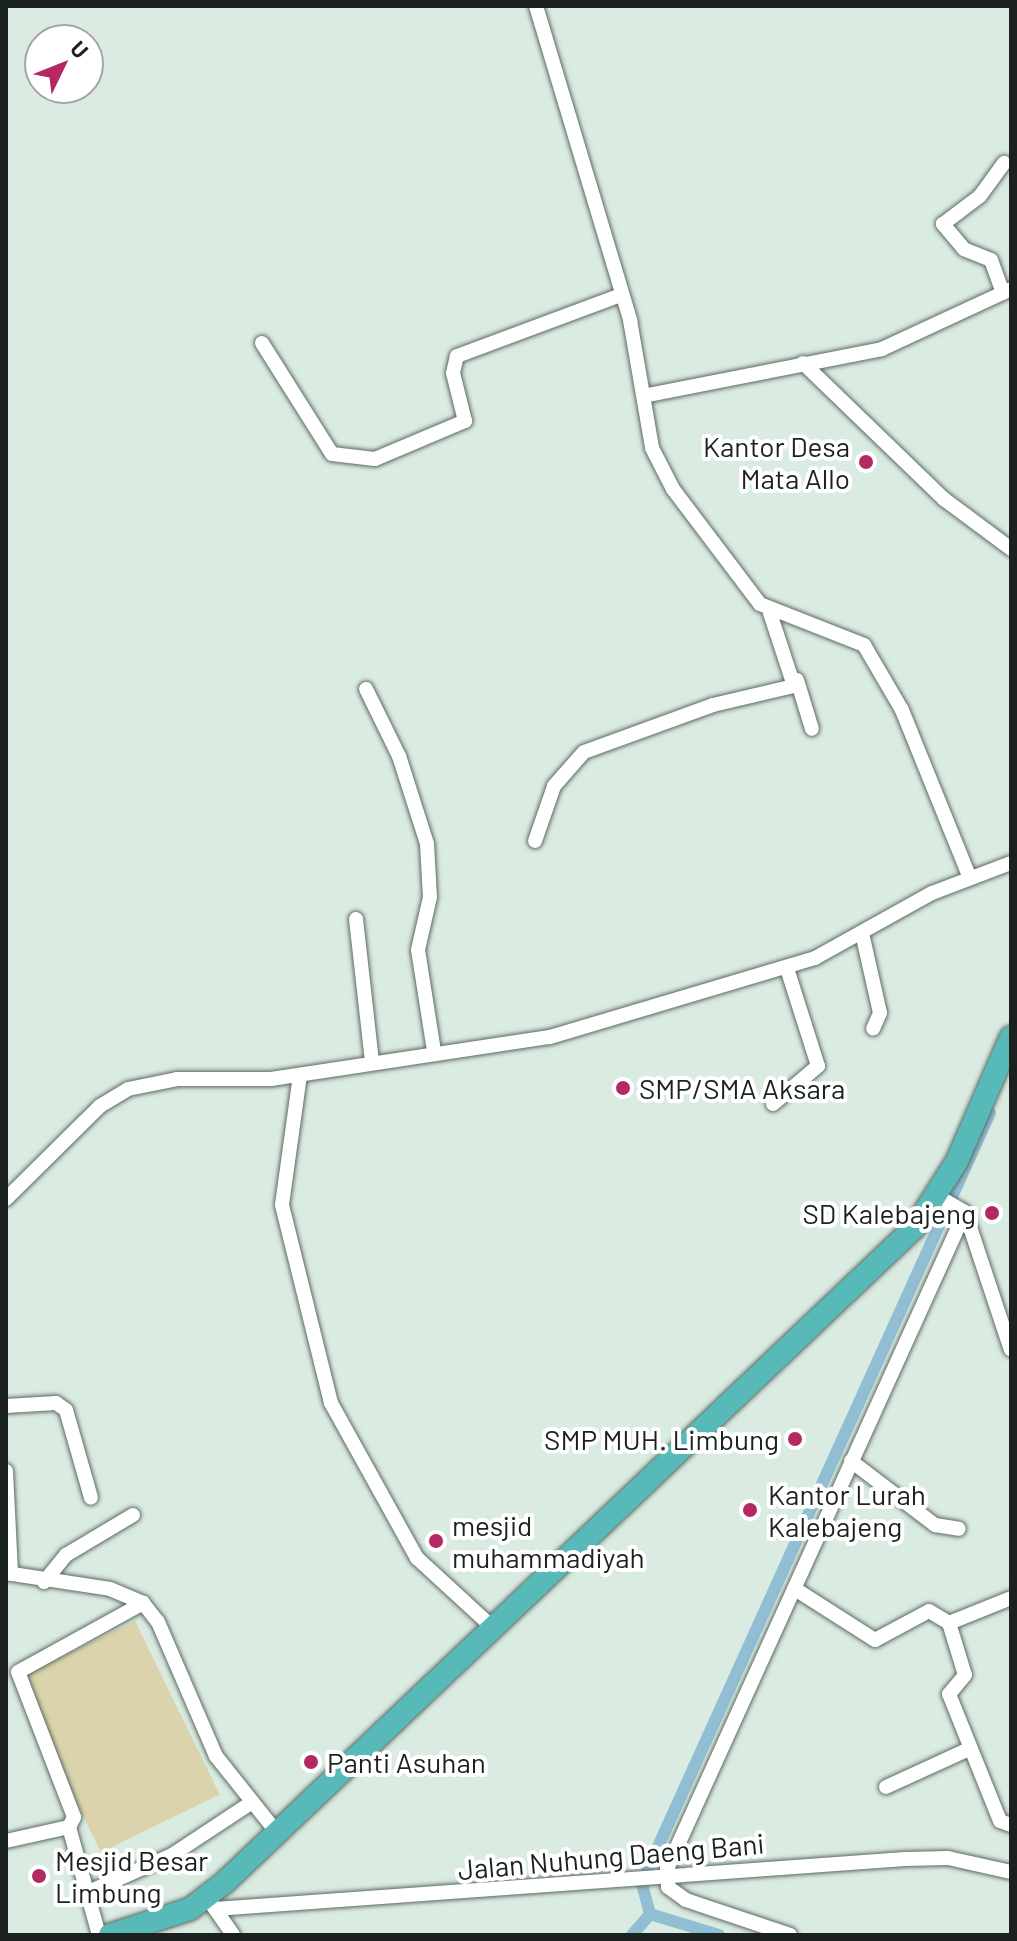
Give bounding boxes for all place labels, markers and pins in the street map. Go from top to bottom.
place label: Kantor Desa Mata Allo [703,429,850,495]
marker: Kantor Desa Mata Allo [857,453,875,471]
place label: SMP/SMA Aksara [639,1071,845,1105]
marker: SMP/SMA Aksara [614,1079,632,1097]
place label: SD Kalebajeng [803,1196,976,1230]
marker: SD Kalebajeng [983,1204,1001,1222]
place label: SMP MUH. Limbung [544,1422,779,1456]
marker: SMP MUH. Limbung [786,1430,804,1448]
place label: Kantor Lurah Kalebajeng [768,1477,926,1543]
marker: Kantor Lurah Kalebajeng [739,1499,761,1521]
place label: mesjid muhammadiyah [452,1508,645,1574]
marker: mesjid muhammadiyah [427,1532,445,1550]
place label: Panti Asuhan [327,1745,486,1779]
marker: Panti Asuhan [302,1753,320,1771]
place label: Mesjid Besar Limbung [55,1843,208,1909]
marker: Mesjid Besar Limbung [30,1867,48,1885]

